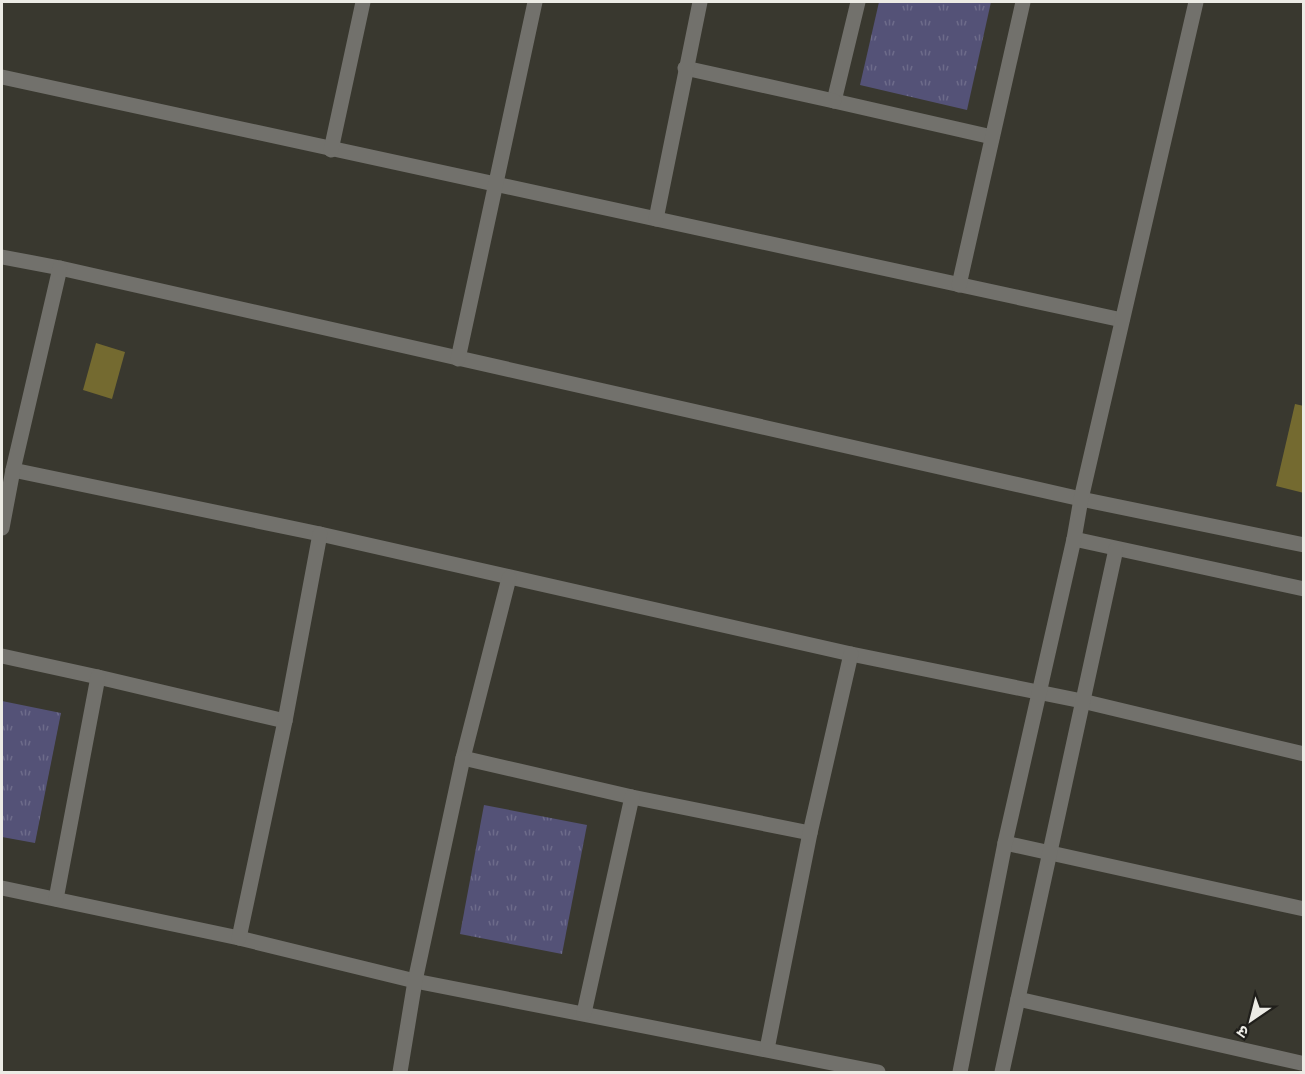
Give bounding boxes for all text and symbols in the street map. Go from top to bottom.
north arrow [1221,990,1281,1050]
text: उ [1233,1020,1253,1042]

